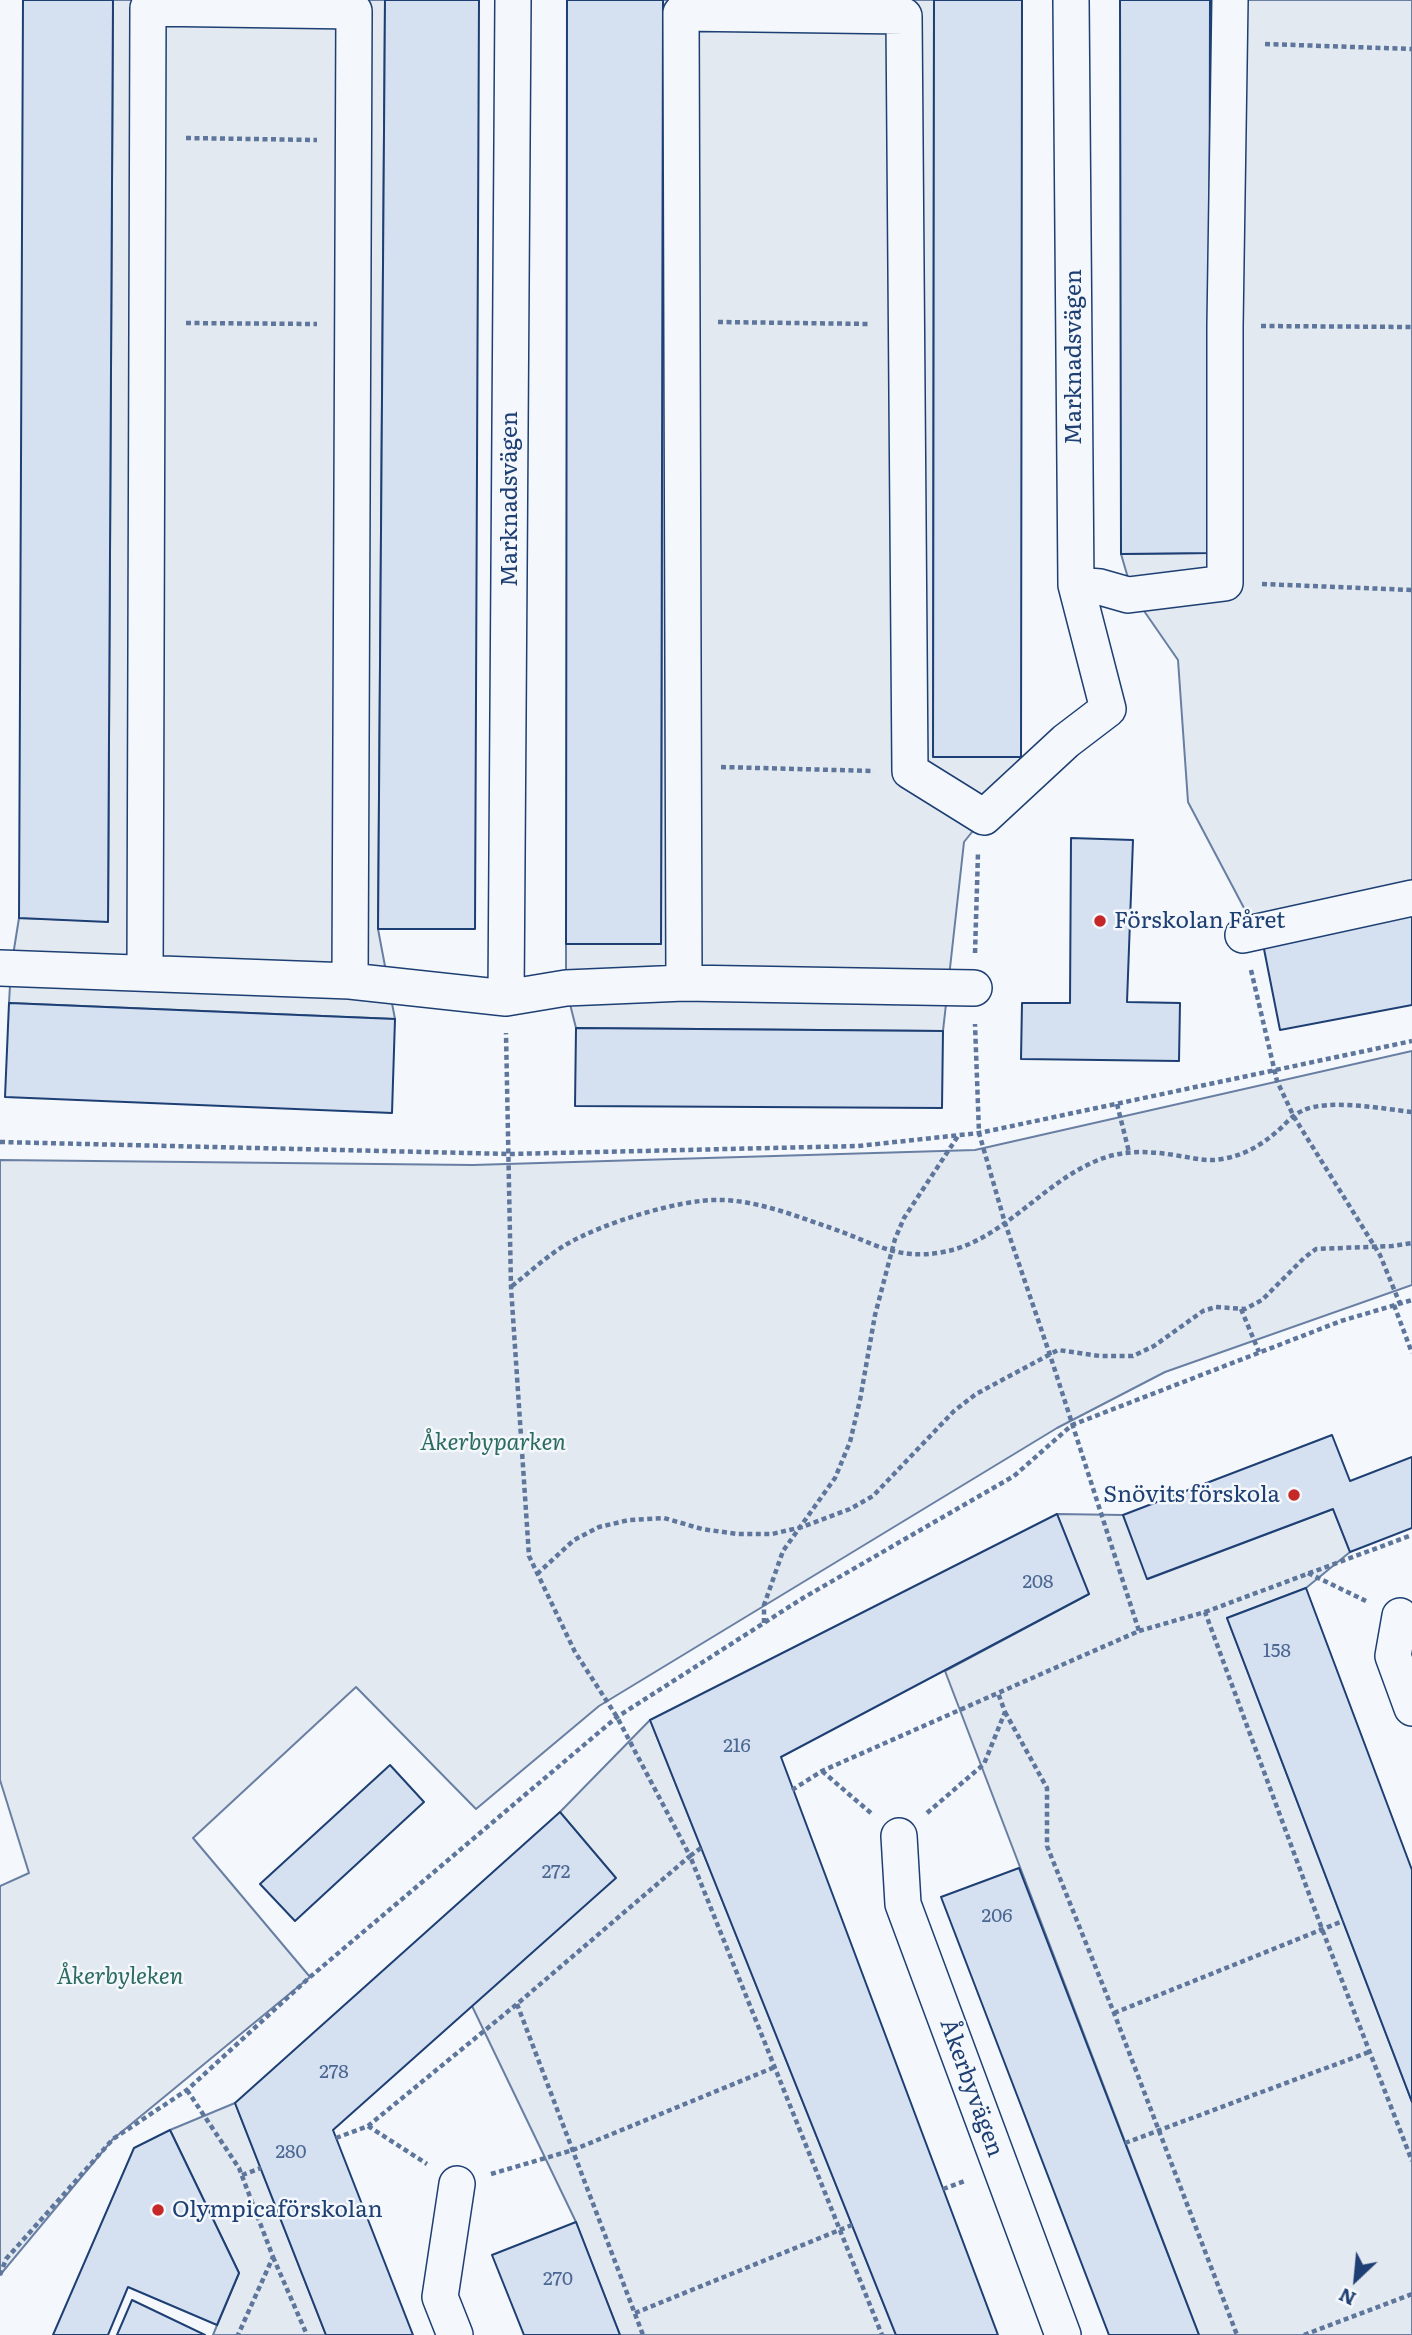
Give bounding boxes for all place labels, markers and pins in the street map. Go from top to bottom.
place label: Förskolan Fåret [1114,907,1285,935]
marker: Förskolan Fåret [1092,913,1108,929]
place label: Snövits förskola [1103,1481,1280,1509]
marker: Snövits förskola [1286,1487,1302,1503]
place label: Olympicaförskolan [172,2196,383,2224]
marker: Olympicaförskolan [150,2202,166,2218]

